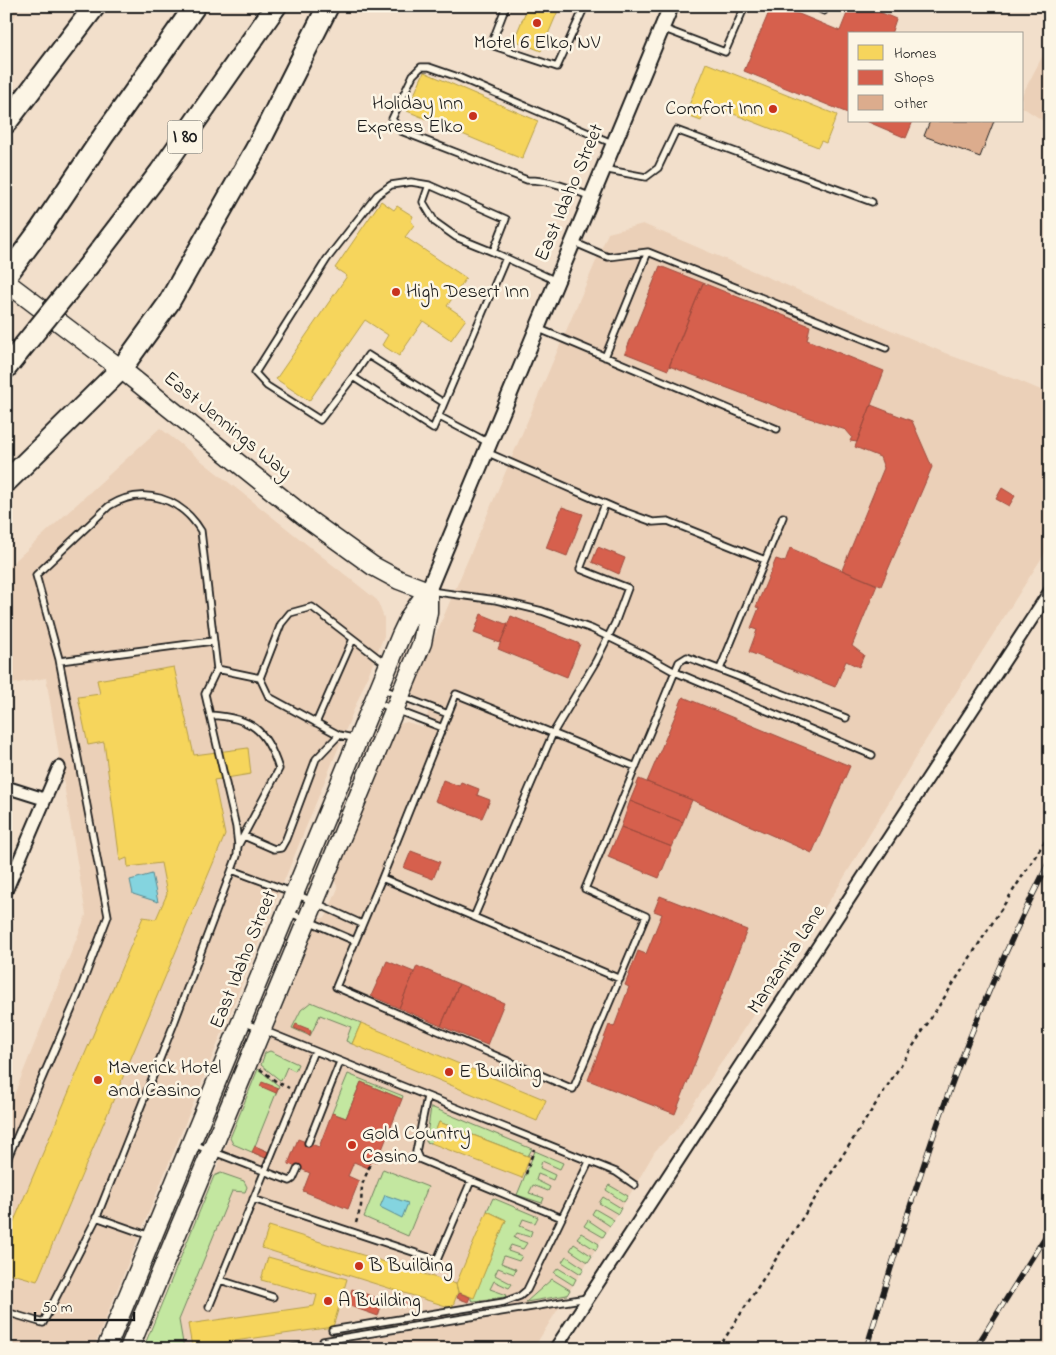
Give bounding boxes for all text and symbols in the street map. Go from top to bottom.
marker: Motel 6 Elko, NV [531,17,543,29]
place label: Motel 6 Elko, NV [474,29,601,58]
legend [848,32,1024,122]
text: Homes [894,43,937,65]
text: Shops [894,67,934,89]
place label: Holiday Inn Express Elko [356,90,463,142]
text: Other [894,93,928,115]
place label: Comfort Inn [665,95,763,124]
marker: Comfort Inn [767,103,779,115]
marker: Holiday Inn Express Elko [467,110,479,122]
street label: East Idaho Street [528,119,612,266]
road number: I 80 [168,120,202,154]
place label: High Desert Inn [406,278,529,308]
marker: High Desert Inn [390,286,402,298]
street label: East Jennings Way [156,365,298,488]
street label: East Idaho Street [203,886,285,1034]
street label: Manzanita Lane [741,900,833,1020]
place label: Maverick Hotel and Casino [108,1054,222,1106]
place label: E Building [459,1058,542,1088]
marker: E Building [443,1066,455,1078]
marker: Maverick Hotel and Casino [92,1074,104,1086]
place label: Gold Country Casino [362,1120,471,1172]
marker: Gold Country Casino [346,1139,358,1151]
place label: B Building [368,1252,453,1282]
marker: B Building [353,1260,365,1272]
place label: A Building [338,1287,421,1317]
scale bar [35,1290,134,1322]
marker: A Building [322,1295,334,1307]
text: 50 m [42,1297,73,1319]

